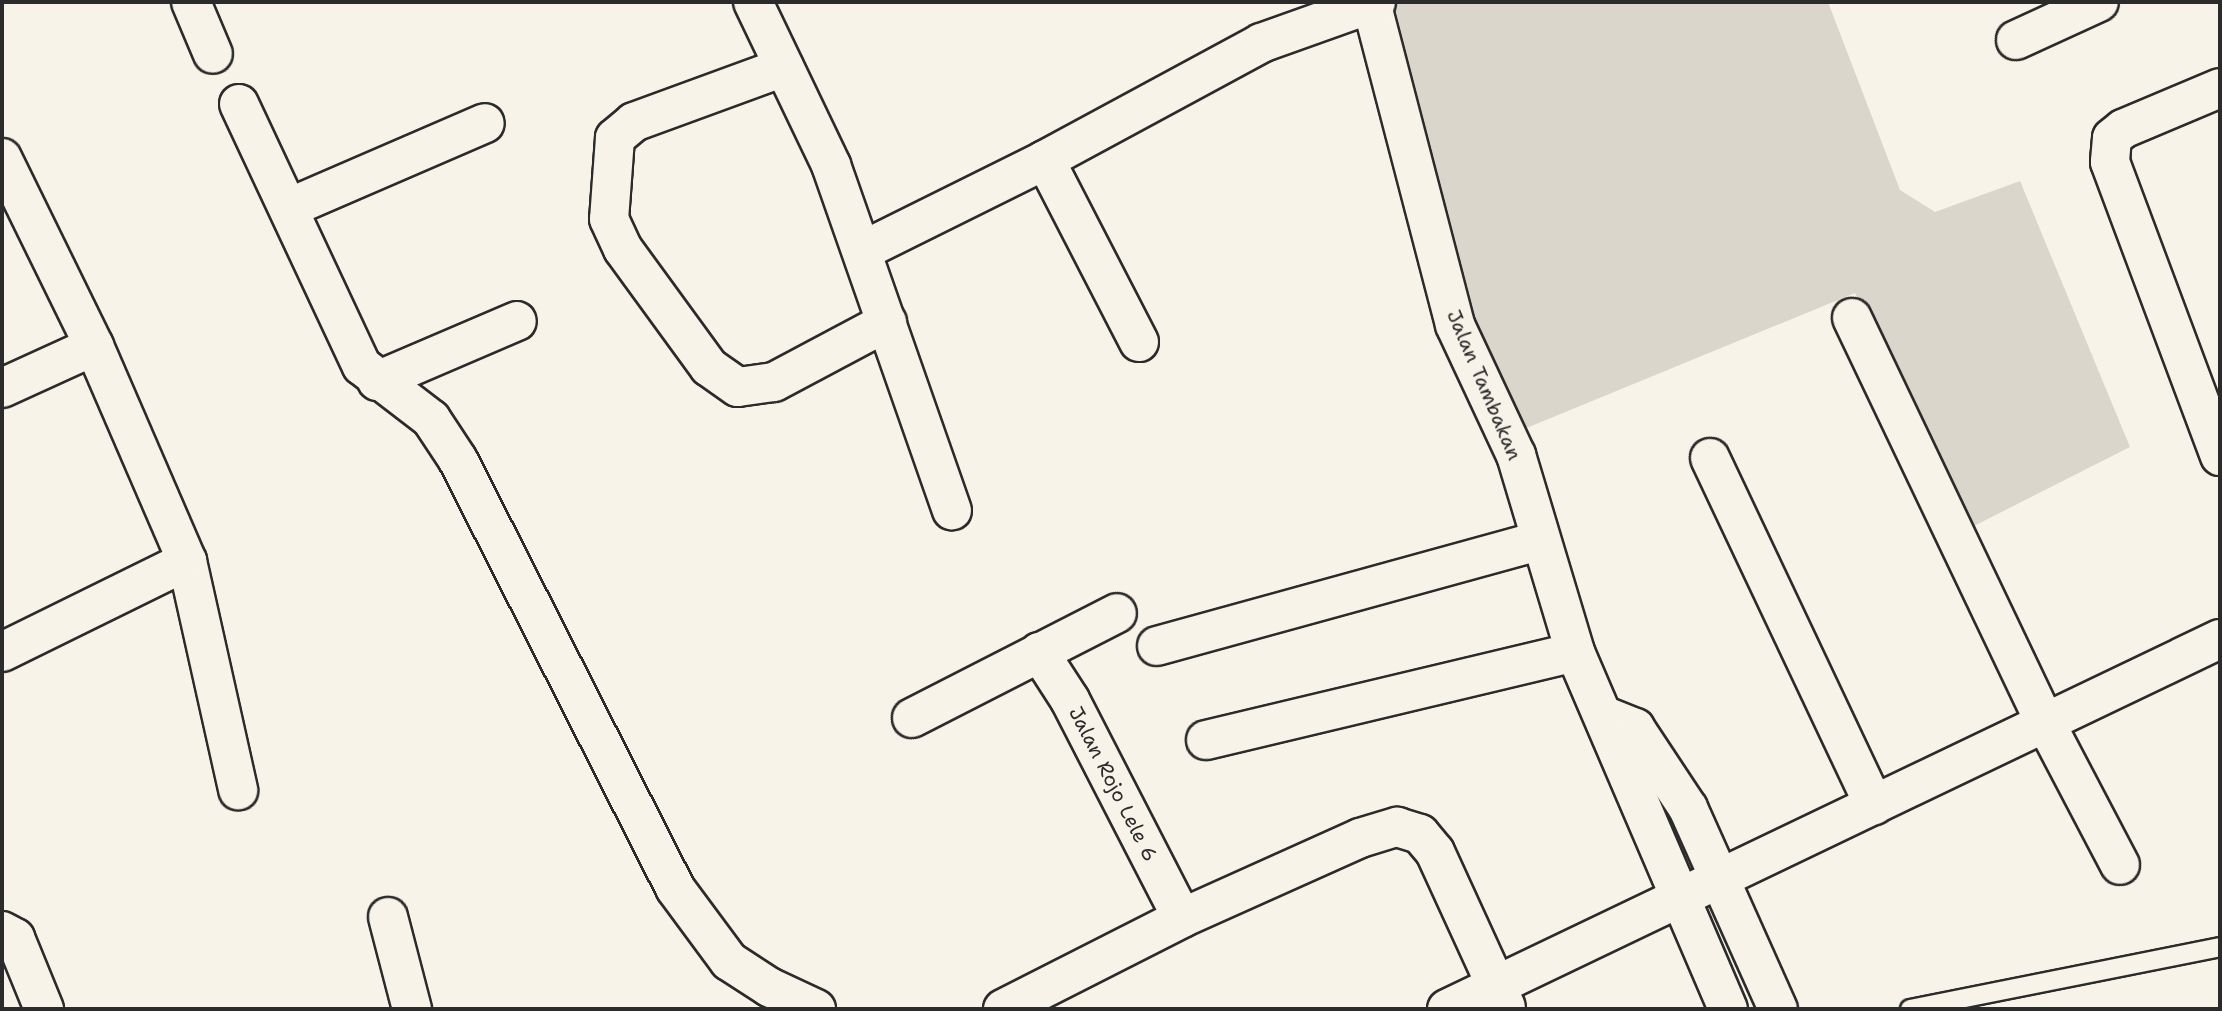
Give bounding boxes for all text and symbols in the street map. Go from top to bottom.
street label: Jalan Tambakan [1442,306,1526,464]
street label: Jalan Rojo Lele 6 [1064,703,1162,865]

